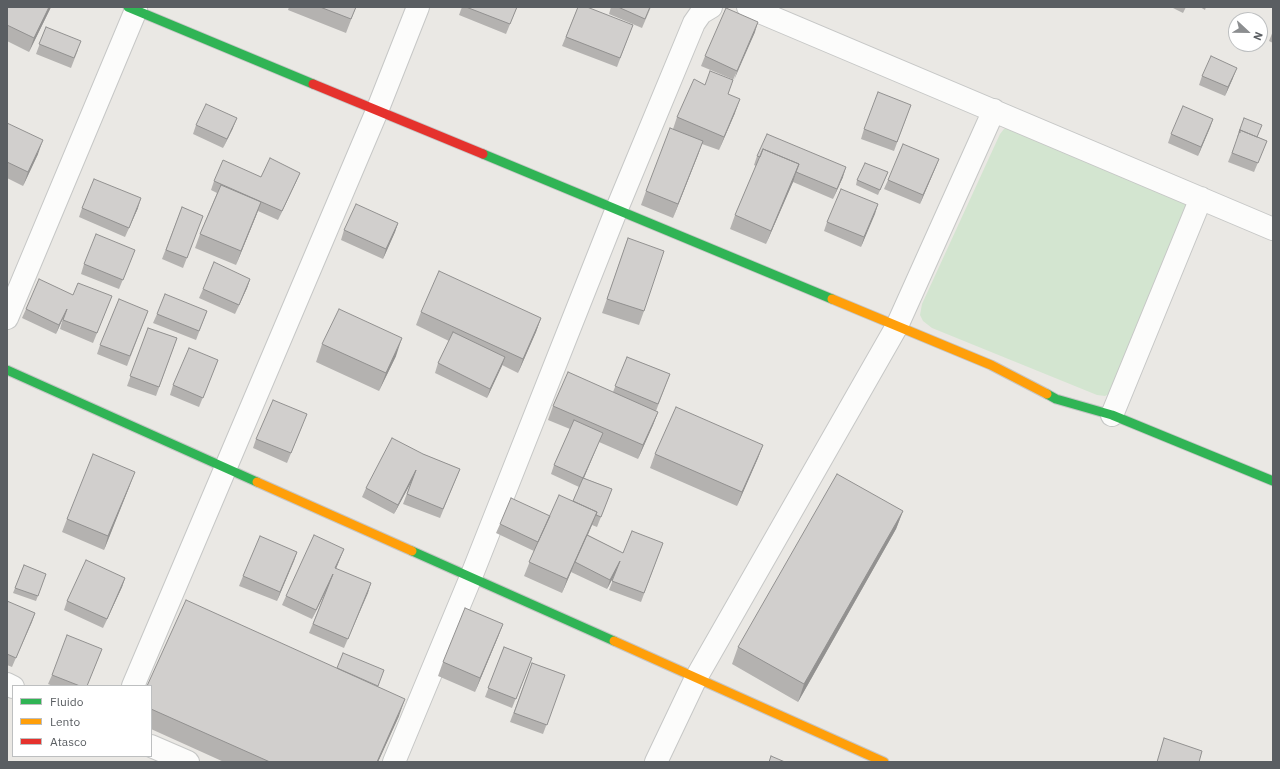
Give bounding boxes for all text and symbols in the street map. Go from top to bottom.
north arrow [1228,12,1268,52]
text: N [1250,30,1266,42]
legend [12,685,152,757]
text: Fluido [50,694,83,709]
text: Lento [50,714,80,729]
text: Atasco [50,734,87,749]

